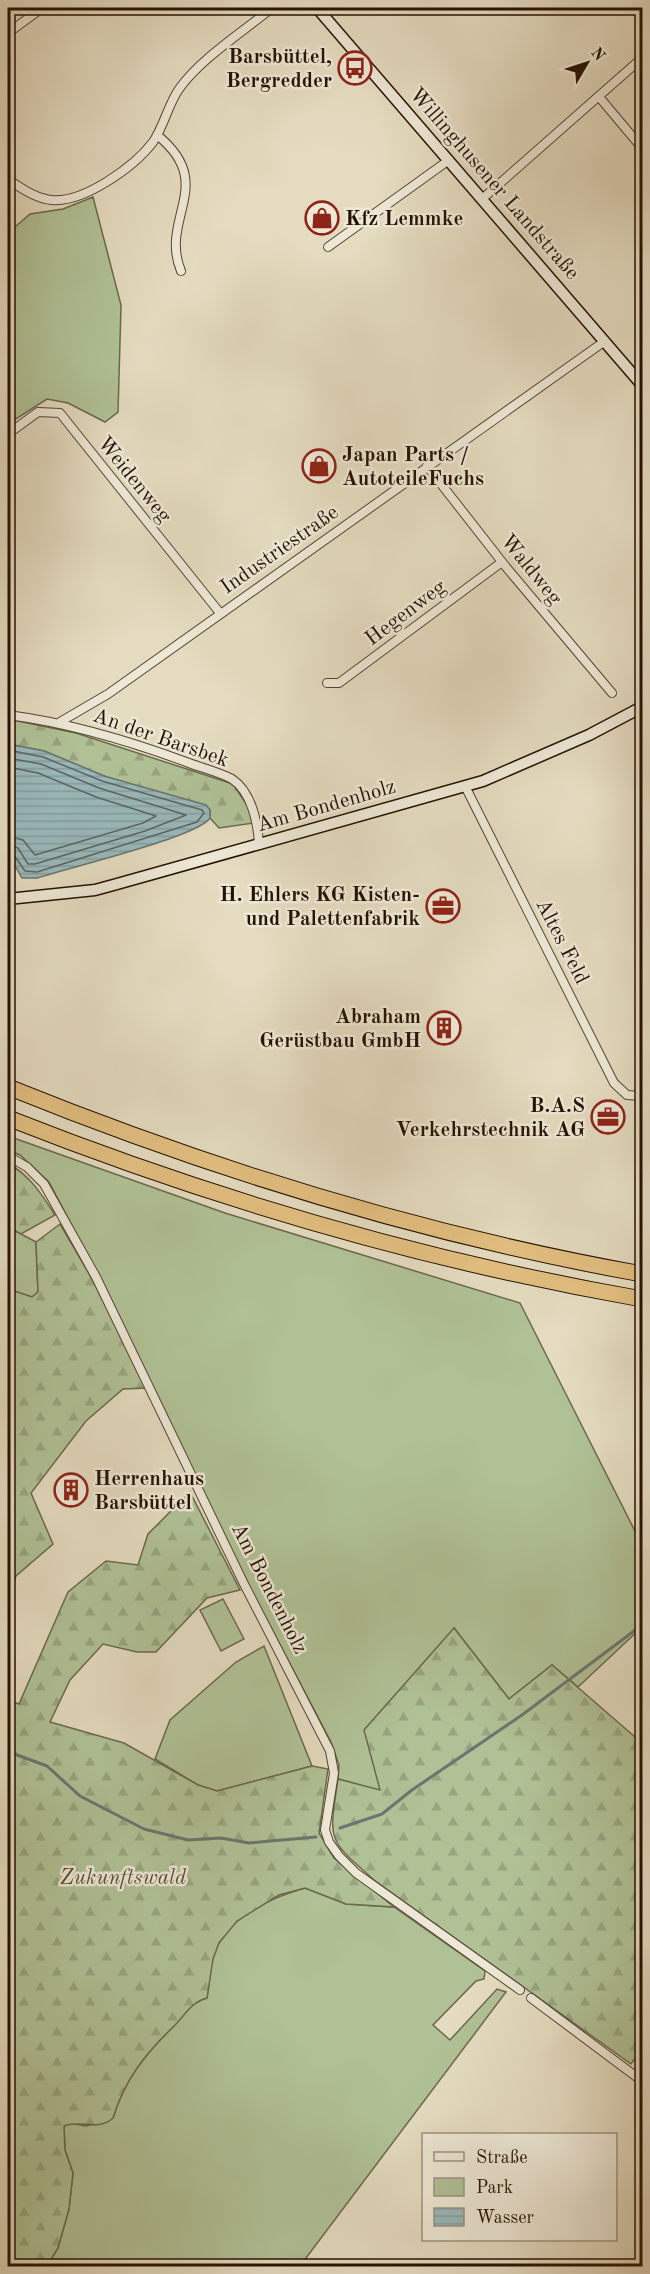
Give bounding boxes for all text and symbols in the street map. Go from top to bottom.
north arrow [557,33,617,93]
text: N [587,45,608,65]
place label: Barsbüttel, Bergredder [226,47,332,92]
bus stop icon: Barsbüttel, Bergredder [337,50,373,86]
street label: Willinghusener Landstraße [405,84,583,284]
shop icon: Kfz Lemmke [304,200,340,236]
place label: Kfz Lemmke [345,209,463,230]
street label: Weidenweg [93,433,175,527]
place label: Japan Parts / AutoteileFuchs [342,445,484,490]
shop icon: Japan Parts / AutoteileFuchs [301,448,337,484]
street label: Industriestraße [217,502,343,599]
street label: Waldweg [496,531,566,610]
street label: Hegenweg [362,576,451,650]
street label: An der Barsbek [90,705,231,772]
street label: Am Bondenholz [255,777,398,836]
place label: H. Ehlers KG Kisten- und Palettenfabrik [220,885,420,930]
office icon: H. Ehlers KG Kisten- und Palettenfabrik [425,888,461,924]
street label: Altes Feld [531,896,592,988]
place label: Abraham Gerüstbau GmbH [259,1007,421,1052]
building icon: Abraham Gerüstbau GmbH [426,1010,462,1046]
place label: B.A.S Verkehrstechnik AG [396,1096,585,1141]
office icon: B.A.S Verkehrstechnik AG [590,1099,626,1135]
place label: Herrenhaus Barsbüttel [94,1469,204,1514]
building icon: Herrenhaus Barsbüttel [53,1472,89,1508]
street label: Am Bondenholz [227,1520,311,1657]
park label: Zukunftswald [60,1868,187,1889]
legend [422,2133,617,2241]
text: Straße [476,2149,527,2167]
text: Park [476,2179,513,2197]
text: Wasser [476,2209,535,2227]

